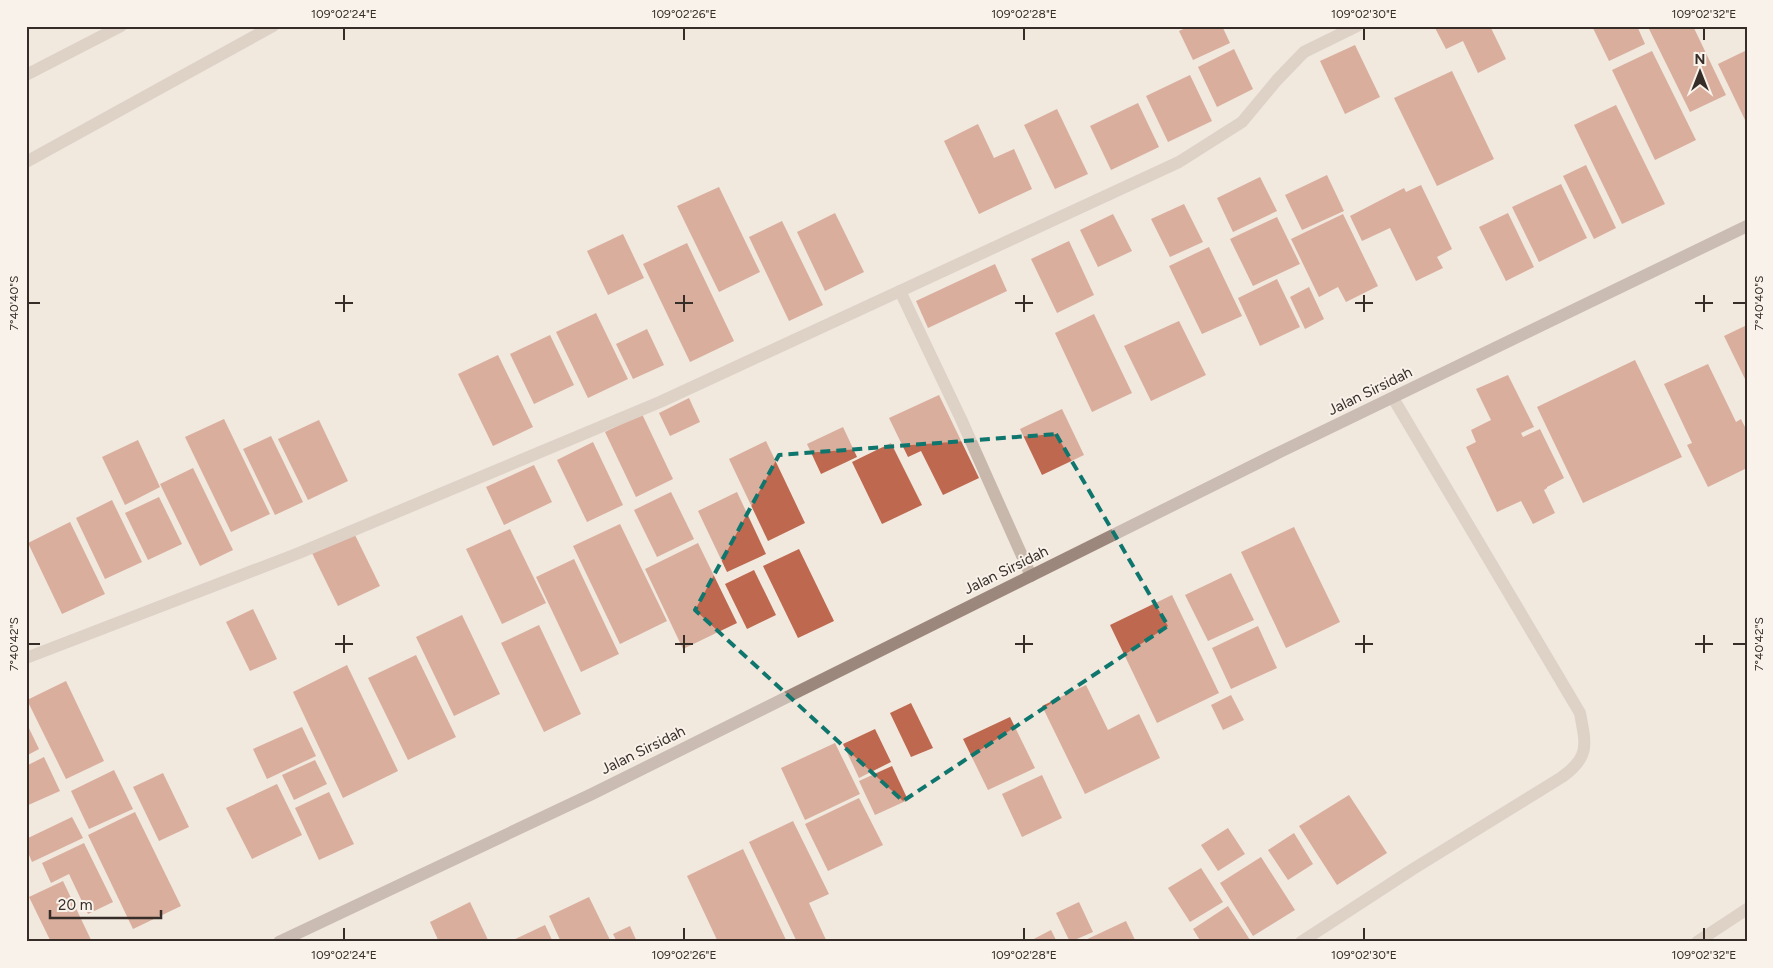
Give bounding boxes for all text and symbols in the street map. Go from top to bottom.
text: 109°02'24"E [311,7,377,21]
text: 109°02'26"E [651,7,717,21]
text: 109°02'28"E [991,7,1057,21]
text: 109°02'30"E [1331,7,1397,21]
text: 109°02'32"E [1672,7,1736,21]
north arrow [1676,48,1726,98]
text: N [1695,51,1705,68]
text: 7°40'40"S [7,276,21,330]
text: 7°40'40"S [1752,276,1766,330]
street label: Jalan Sirsidah [1325,363,1415,419]
street label: Jalan Sirsidah [961,542,1051,598]
text: 7°40'42"S [7,617,21,671]
text: 7°40'42"S [1752,617,1766,671]
street label: Jalan Sirsidah [598,722,688,778]
scale bar [50,888,161,920]
text: 20 m [58,896,92,914]
text: 109°02'24"E [311,948,377,962]
text: 109°02'26"E [651,948,717,962]
text: 109°02'28"E [991,948,1057,962]
text: 109°02'30"E [1331,948,1397,962]
text: 109°02'32"E [1672,948,1736,962]

